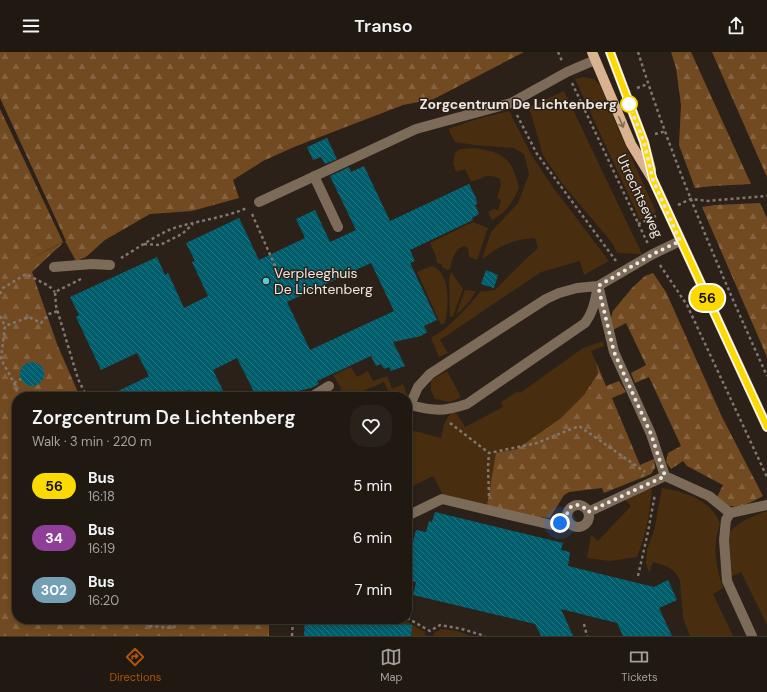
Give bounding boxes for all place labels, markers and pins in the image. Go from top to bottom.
place label: Zorgcentrum De Lichtenberg [419,95,617,113]
marker: Zorgcentrum De Lichtenberg [620,95,638,113]
place label: Verpleeghuis De Lichtenberg [274,264,373,298]
marker: Verpleeghuis De Lichtenberg [261,276,271,286]

